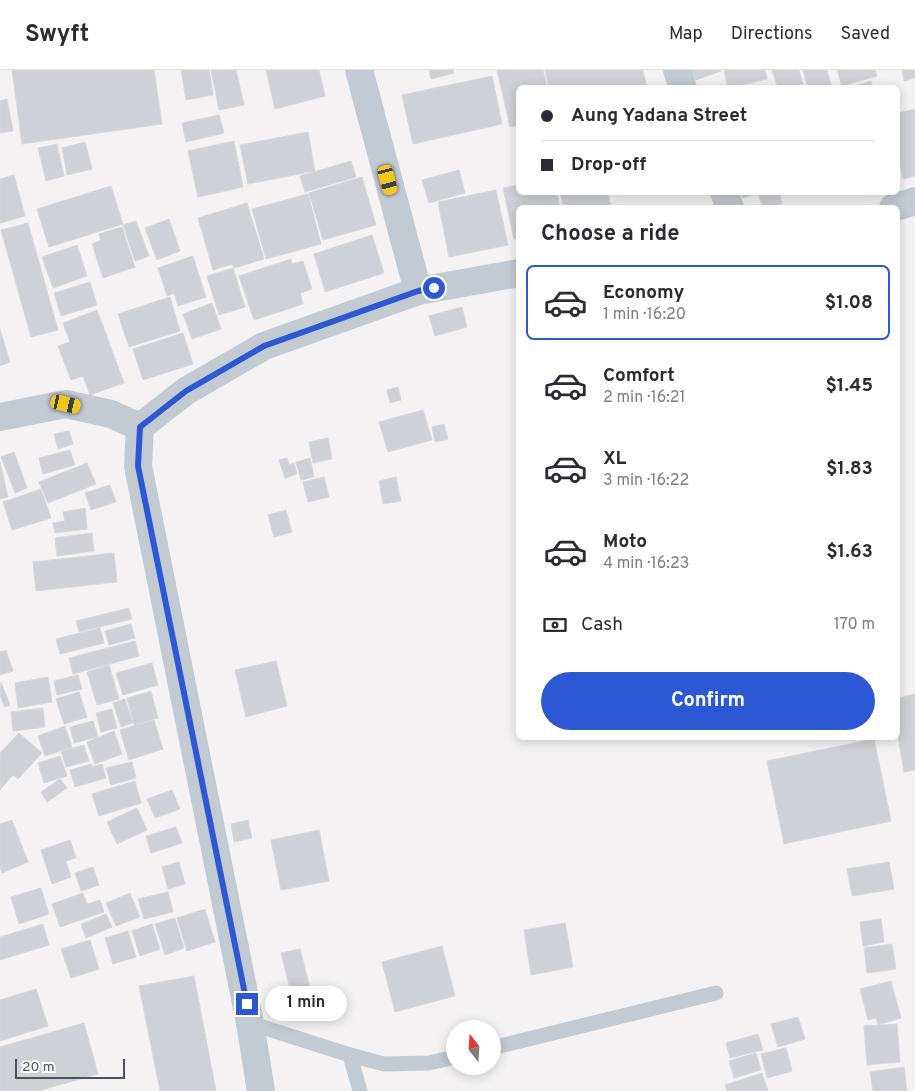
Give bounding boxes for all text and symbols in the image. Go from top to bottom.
text: Swyft [25,20,89,50]
text: Map [669,23,703,46]
text: Directions [731,23,813,46]
text: Saved [841,23,890,46]
text: Aung Yadana Street [571,104,747,128]
text: Drop-off [571,153,646,177]
car [376,164,399,196]
text: Choose a ride [541,221,679,248]
route start [423,277,445,299]
icon: car [543,280,588,325]
text: Economy [603,281,684,305]
text: $1.08 [825,291,873,315]
text: 1 min · 16:20 [603,305,686,325]
icon: car [543,363,588,408]
text: Comfort [603,364,675,388]
text: $1.45 [825,374,873,398]
text: 2 min · 16:21 [603,388,686,408]
car [49,393,82,415]
icon: car [543,446,588,491]
text: XL [603,447,626,471]
text: $1.83 [826,457,873,481]
text: 3 min · 16:22 [603,471,689,491]
icon: car [543,529,588,574]
text: Moto [603,530,647,554]
text: $1.63 [826,540,873,564]
text: 4 min · 16:23 [603,554,689,574]
icon: cash [541,611,569,639]
text: Cash [581,613,623,637]
text: 170 m [834,615,875,635]
button: Confirm [541,672,875,730]
callout: 1 min [264,986,347,1022]
route end [236,993,258,1015]
text: 1 min [287,993,325,1013]
north arrow [446,1020,501,1075]
map controls [446,1020,501,1075]
scale bar [15,1056,125,1079]
text: 20 m [22,1059,55,1076]

